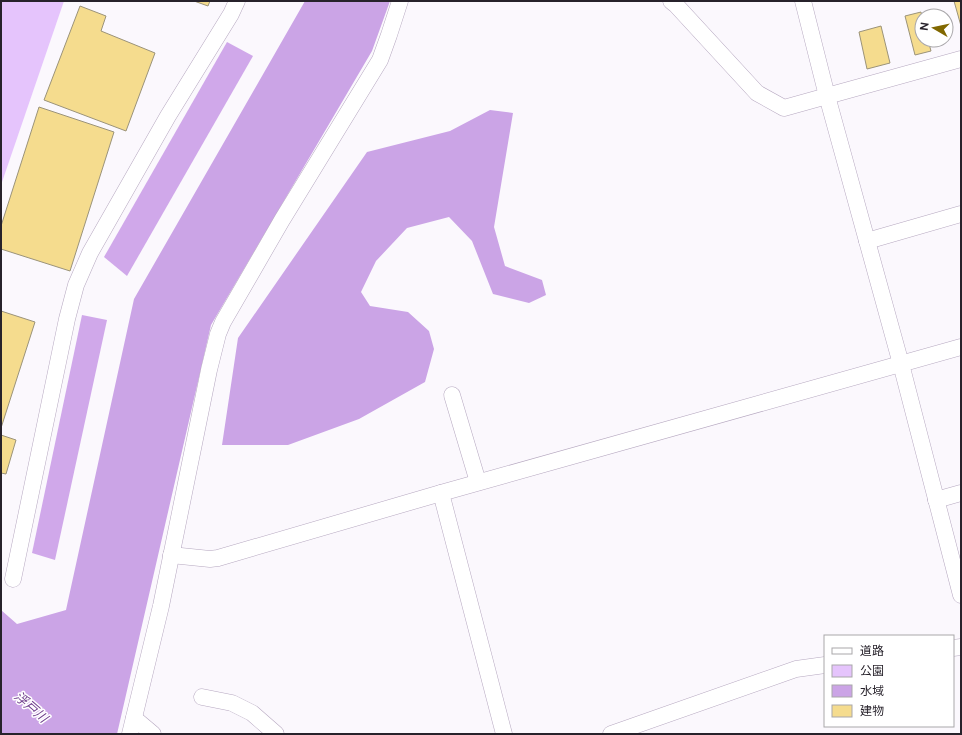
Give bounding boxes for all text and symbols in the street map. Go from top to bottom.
north arrow [914,8,954,48]
text: N [918,21,931,32]
legend [824,635,954,727]
text: 道路 [860,644,884,658]
text: 公園 [860,664,884,678]
text: 水域 [860,684,884,698]
water label: 浮戸川 [11,689,52,727]
text: 建物 [860,704,884,718]

